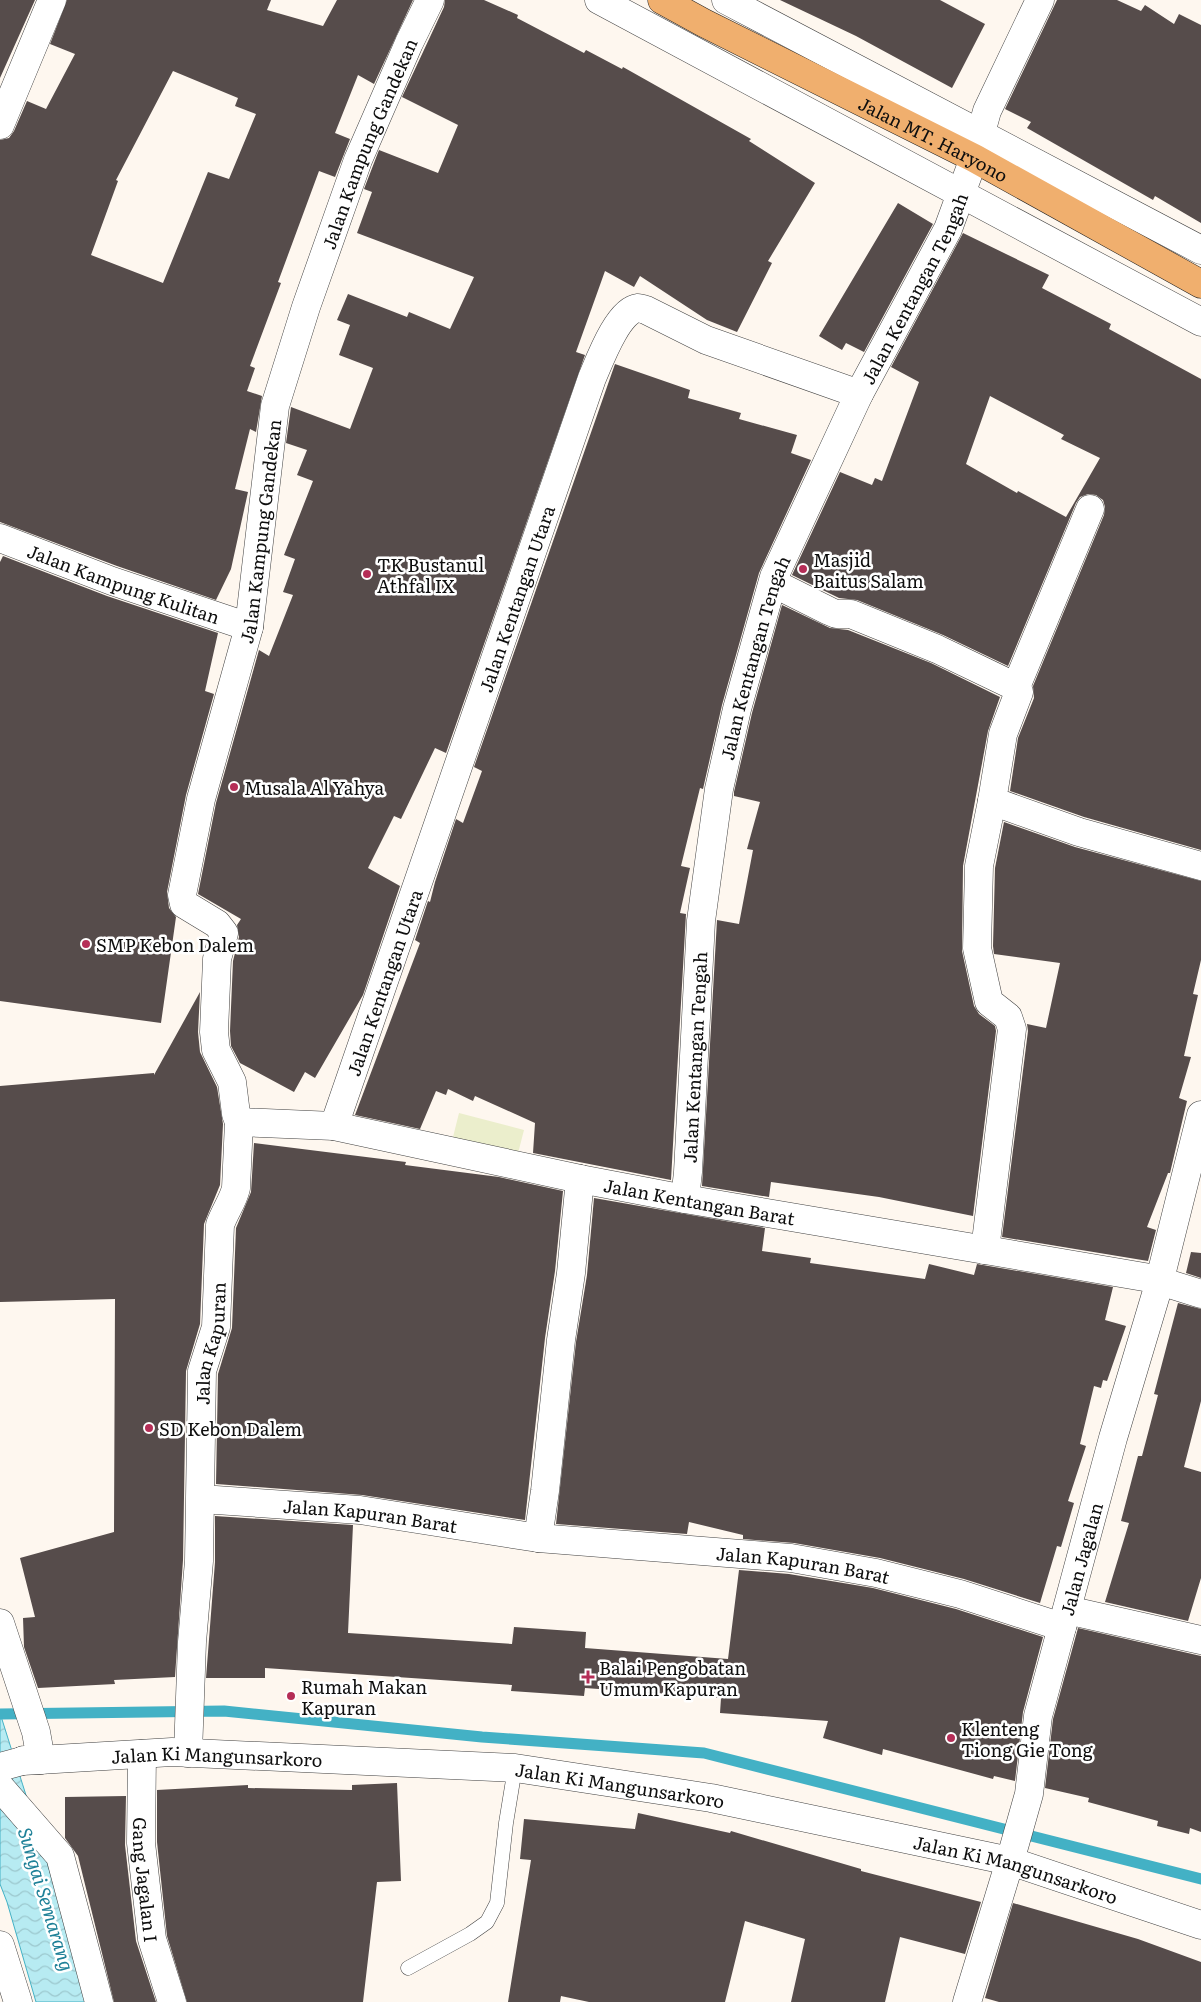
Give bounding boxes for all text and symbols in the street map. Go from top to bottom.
street label: Jalan Kampung Gandekan [314,33,423,252]
street label: Jalan MT. Haryono [854,89,1013,188]
street label: Jalan Kentangan Tengah [853,189,974,389]
street label: Jalan Kampung Gandekan [232,417,287,646]
street label: Jalan Kentangan Utara [471,501,561,696]
street label: Jalan Kampung Kulitan [24,536,224,630]
place label: Masjid Baitus Salam [813,546,924,594]
street label: Jalan Kentangan Tengah [712,550,796,762]
place label: TK Bustanul Athfal IX [377,551,484,599]
marker: Masjid Baitus Salam [797,563,809,575]
marker: TK Bustanul Athfal IX [361,568,373,580]
place label: Musala Al Yahya [244,774,384,801]
marker: Musala Al Yahya [228,781,240,793]
street label: Jalan Kentangan Utara [339,885,428,1079]
place label: SMP Kebon Dalem [96,931,254,958]
marker: SMP Kebon Dalem [80,938,92,950]
street label: Jalan Kentangan Tengah [675,951,713,1164]
street label: Jalan Kentangan Barat [601,1170,798,1231]
street label: Jalan Kapuran [188,1281,231,1405]
place label: SD Kebon Dalem [159,1415,302,1442]
marker: SD Kebon Dalem [143,1422,155,1434]
street label: Jalan Kapuran Barat [282,1491,460,1539]
street label: Jalan Jagalan [1052,1499,1109,1618]
street label: Jalan Kapuran Barat [715,1539,894,1590]
place label: Balai Pengobatan Umum Kapuran [599,1654,746,1702]
marker: Balai Pengobatan Umum Kapuran [581,1670,595,1684]
place label: Rumah Makan Kapuran [301,1673,427,1721]
marker: Rumah Makan Kapuran [285,1690,297,1702]
place label: Klenteng Tiong Gie Tong [961,1715,1094,1763]
marker: Klenteng Tiong Gie Tong [945,1732,957,1744]
street label: Jalan Ki Mangunsarkoro [110,1738,323,1772]
street label: Jalan Ki Mangunsarkoro [514,1755,727,1814]
street label: Gang Jagalan I [127,1817,166,1944]
water label: Sungai Semarang [12,1824,82,1974]
street label: Jalan Ki Mangunsarkoro [911,1828,1122,1910]

